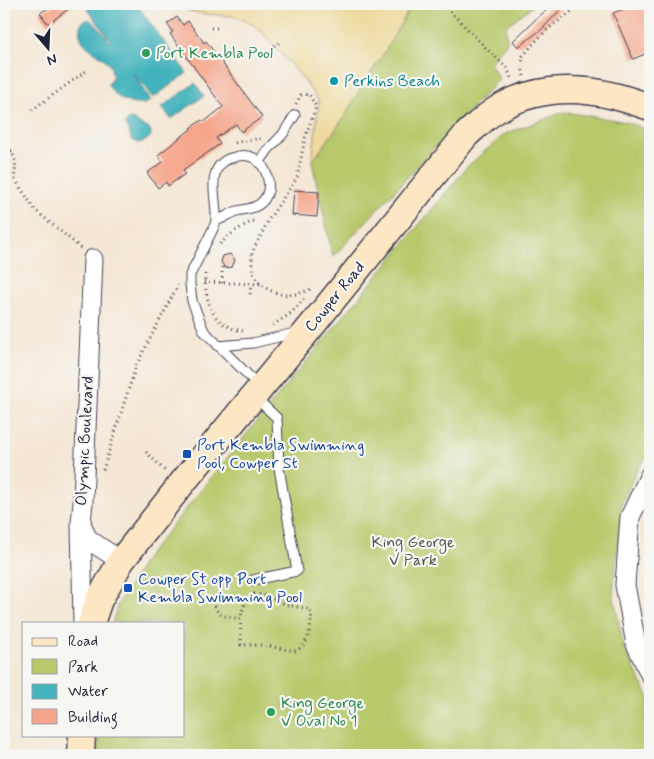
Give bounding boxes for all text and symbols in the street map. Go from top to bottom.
north arrow [22,22,72,72]
place label: Port Kembla Pool [156,43,273,64]
marker: Port Kembla Pool [140,47,152,59]
text: N [45,49,59,69]
place label: Perkins Beach [344,71,440,92]
marker: Perkins Beach [328,75,340,87]
street label: Cowper Road [300,257,370,337]
street label: Olympic Boulevard [71,376,99,506]
place label: Port Kembla Swimming Pool, Cowper St [197,435,364,474]
marker: Port Kembla Swimming Pool, Cowper St [181,448,193,460]
park label: King George V Park [371,532,455,571]
place label: Cowper St opp Port Kembla Swimming Pool [138,569,302,608]
marker: Cowper St opp Port Kembla Swimming Pool [122,582,134,594]
legend [22,622,185,736]
text: Road [68,632,98,652]
text: Park [68,658,98,678]
text: Water [68,682,108,702]
place label: King George V Oval No 1 [281,693,365,732]
marker: King George V Oval No 1 [265,706,277,718]
text: Building [68,708,118,729]

